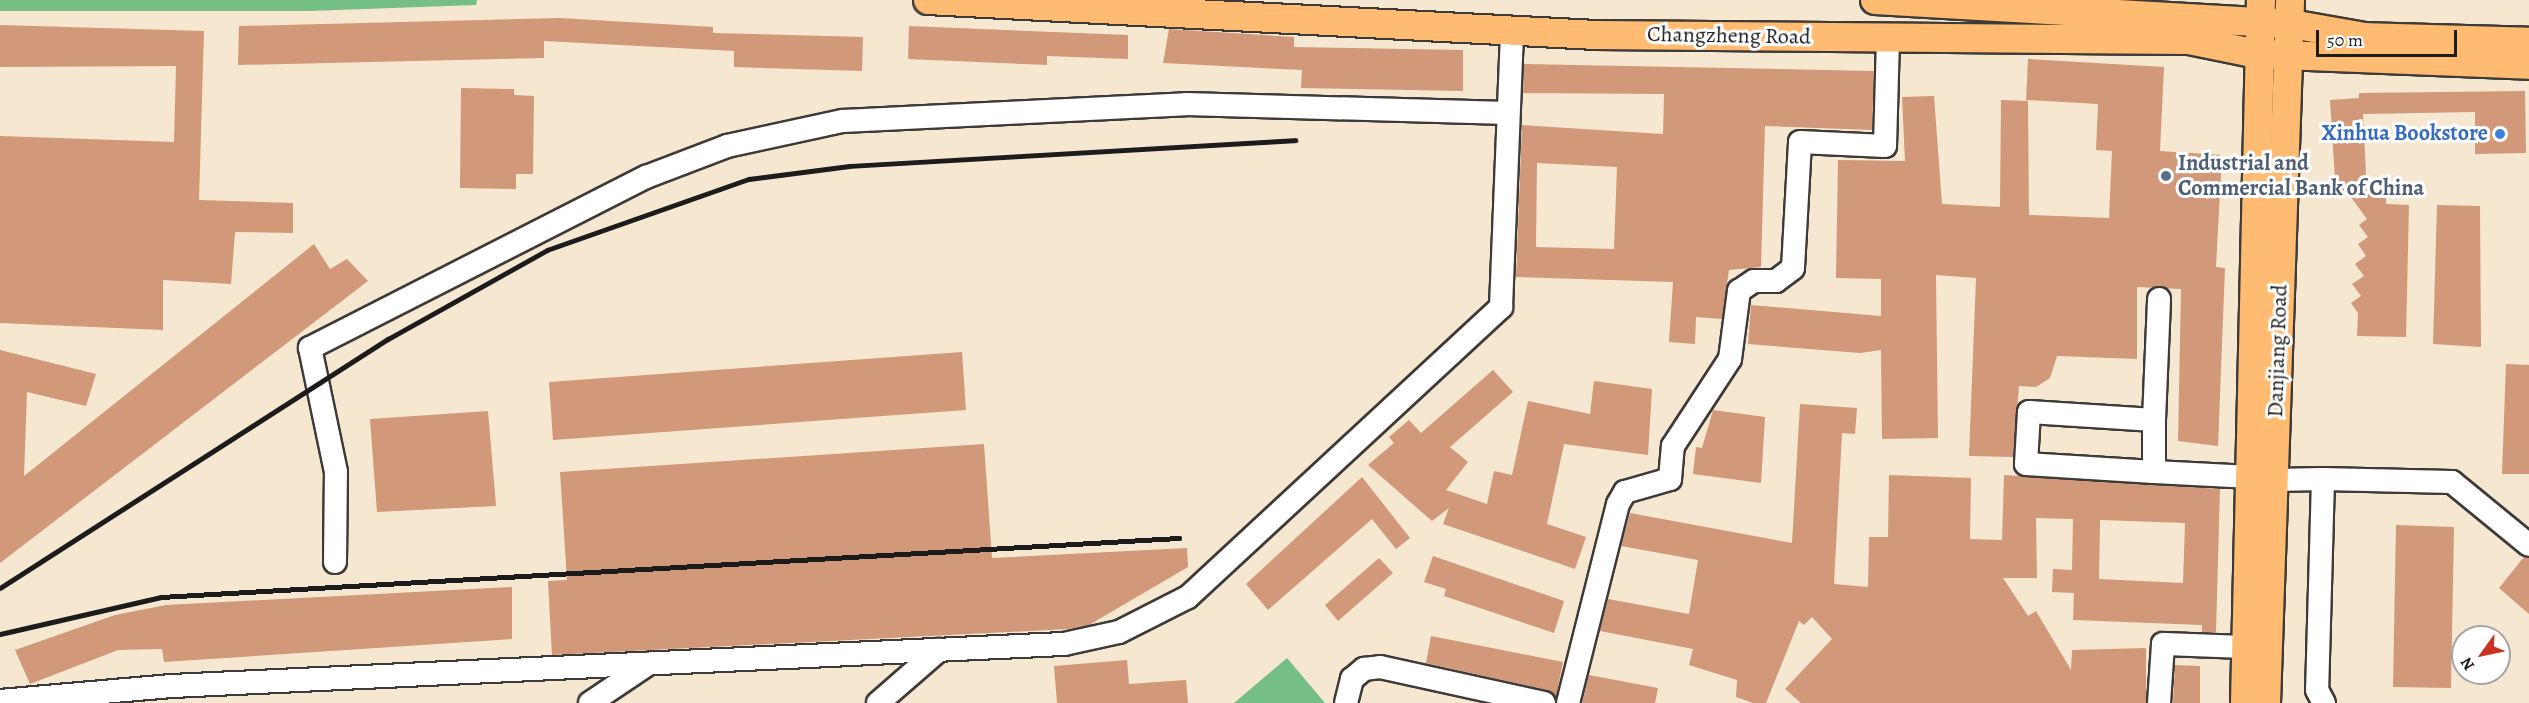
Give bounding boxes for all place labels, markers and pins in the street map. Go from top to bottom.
place label: Xinhua Bookstore [2322,121,2488,147]
marker: Xinhua Bookstore [2493,127,2507,141]
place label: Industrial and Commercial Bank of China [2178,150,2424,202]
marker: Industrial and Commercial Bank of China [2159,169,2173,183]

